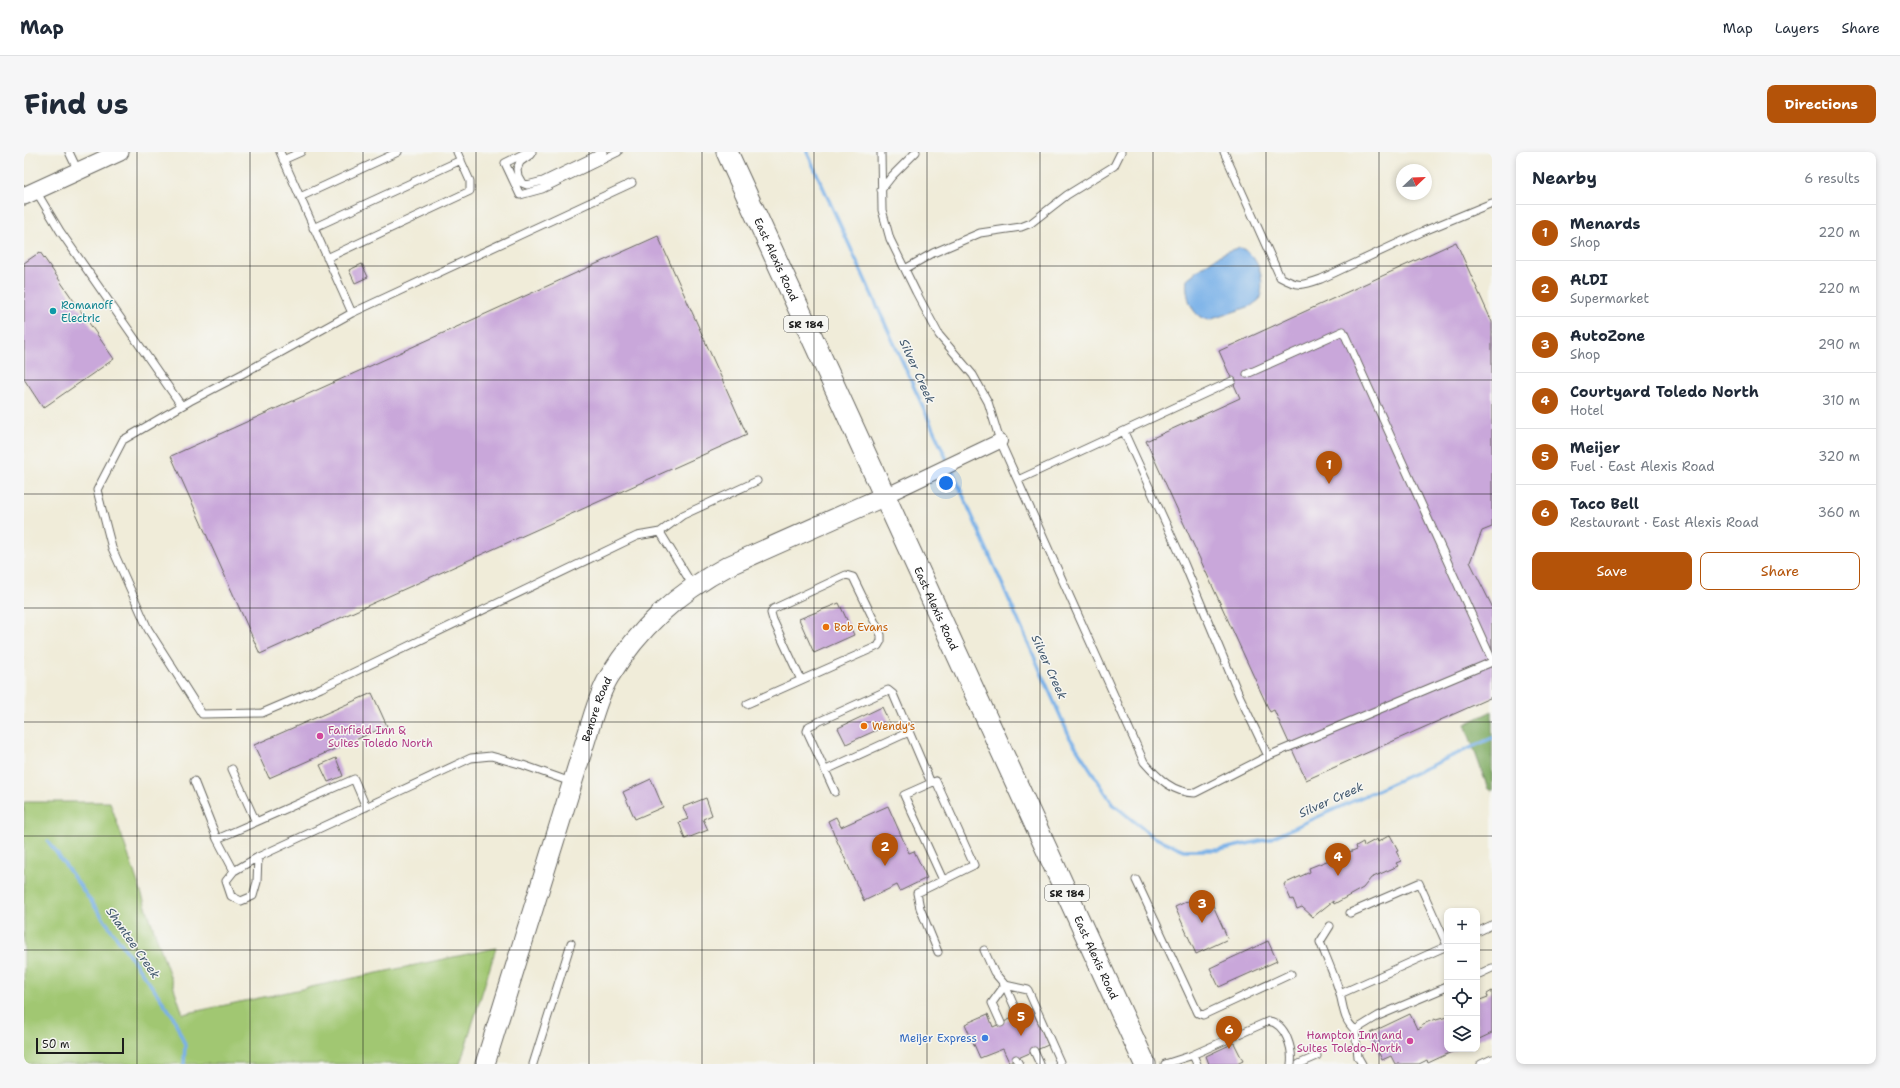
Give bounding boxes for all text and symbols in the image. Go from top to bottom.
text: Map [20,15,64,40]
text: Map [1723,19,1753,37]
text: Layers [1775,19,1819,37]
text: Share [1841,19,1880,37]
text: Find us [24,85,129,123]
button: Directions [1767,85,1876,123]
north arrow [1396,164,1432,200]
text: Nearby [1532,167,1597,189]
text: 6 results [1804,170,1860,187]
text: Menards [1570,214,1640,234]
street label: East Alexis Road [750,215,801,304]
text: 1 [1542,224,1548,241]
text: 220 m [1818,224,1860,241]
text: Shop [1570,234,1600,251]
text: ALDI [1570,270,1608,290]
text: 2 [1540,280,1550,297]
text: 220 m [1818,280,1860,297]
text: Supermarket [1570,290,1649,307]
place label: Romanoff Electric [61,298,114,326]
marker: Romanoff Electric [48,306,58,316]
road number: SR 184 [784,316,828,332]
text: AutoZone [1570,326,1645,346]
water label: Silver Creek [896,336,938,406]
text: 3 [1540,336,1550,353]
text: 290 m [1818,336,1860,353]
text: Shop [1570,346,1600,363]
text: Courtyard Toledo North [1570,382,1759,402]
text: 4 [1540,392,1550,409]
text: 310 m [1822,392,1860,409]
text: Hotel [1570,402,1604,419]
text: Meijer [1570,438,1620,458]
text: 5 [1541,448,1549,465]
text: 320 m [1818,448,1860,465]
pin: 1 [1316,451,1342,484]
text: Fuel · East Alexis Road [1570,458,1714,475]
your location [936,473,956,493]
text: Taco Bell [1570,494,1639,514]
text: 6 [1540,504,1550,521]
text: 360 m [1818,504,1860,521]
text: Restaurant · East Alexis Road [1570,514,1759,531]
button: Save [1532,552,1692,590]
button: Share [1700,552,1860,590]
street label: East Alexis Road [910,564,961,653]
place label: Bob Evans [834,620,888,635]
marker: Bob Evans [821,622,831,632]
water label: Silver Creek [1028,632,1070,702]
street label: Benore Road [579,674,616,744]
place label: Wendy's [872,719,915,734]
marker: Wendy's [859,721,869,731]
place label: Fairfield Inn & Suites Toledo North [328,723,433,751]
marker: Fairfield Inn & Suites Toledo North [315,731,325,741]
water label: Silver Creek [1296,779,1366,821]
pin: 2 [872,833,898,866]
pin: 4 [1325,843,1351,876]
road number: SR 184 [1045,885,1089,901]
pin: 3 [1189,890,1215,923]
water label: Shantee Creek [102,904,164,982]
map controls [1444,908,1480,1052]
button: + [1444,908,1480,944]
street label: East Alexis Road [1070,913,1121,1002]
button: − [1444,944,1480,980]
button: locate [1444,980,1480,1016]
pin: 5 [1008,1003,1034,1036]
pin: 6 [1216,1016,1242,1049]
button: layers [1444,1016,1480,1052]
place label: Hampton Inn and Suites Toledo-North [1297,1028,1402,1056]
place label: Meijer Express [899,1031,977,1046]
marker: Meijer Express [980,1033,990,1043]
scale bar [36,1036,124,1055]
marker: Hampton Inn and Suites Toledo-North [1405,1036,1415,1046]
text: 50 m [42,1037,70,1052]

